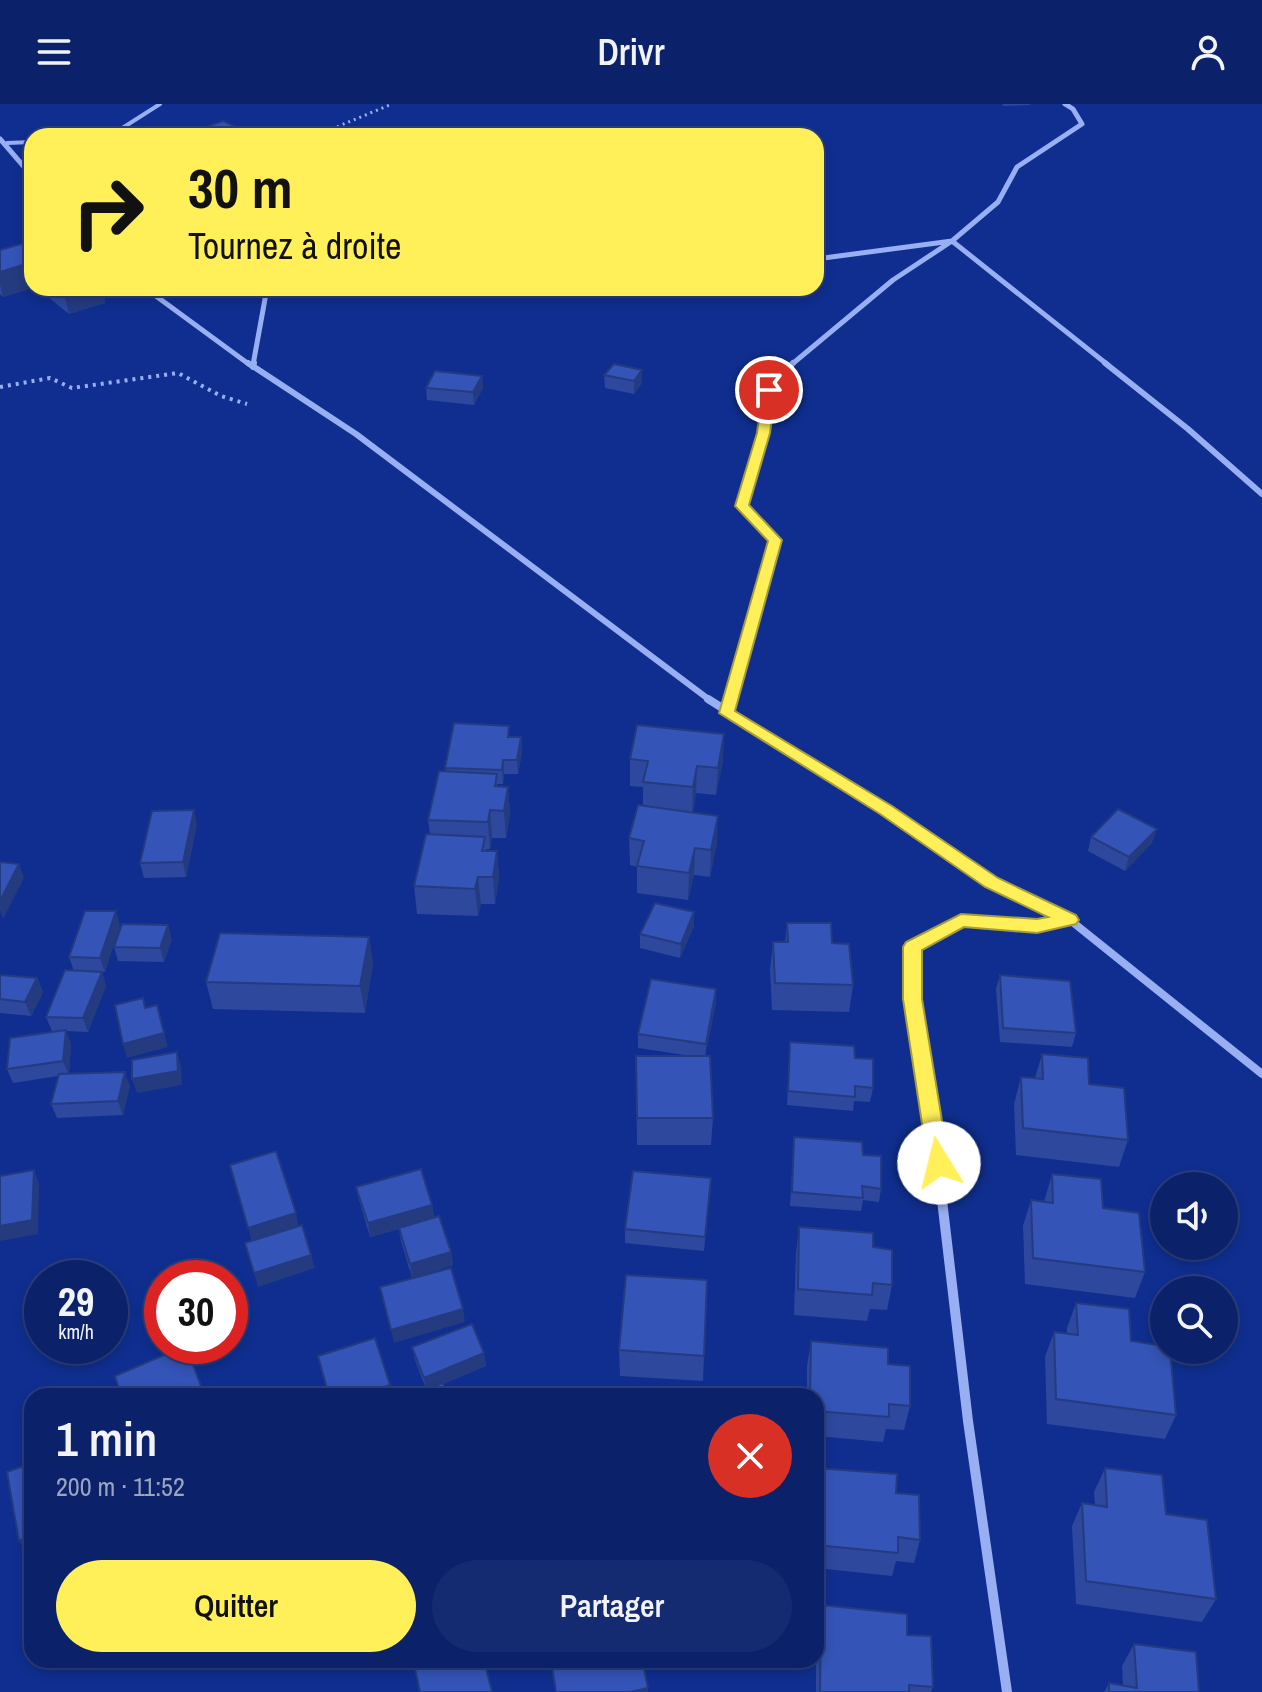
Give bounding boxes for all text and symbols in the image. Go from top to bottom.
text: Drivr [597,28,665,76]
icon: menu [32,30,76,74]
icon: person [1186,30,1230,74]
text: 30 m [188,150,293,225]
icon: right [56,160,160,264]
text: Tournez à droite [188,222,401,270]
pin [735,356,803,424]
icon: arrive [747,368,791,412]
position arrow [897,1121,981,1205]
map controls [1150,1172,1238,1364]
button: sound [1150,1172,1238,1260]
speed limit sign: 30 [144,1260,248,1364]
text: 29 [58,1275,94,1328]
button: search [1150,1276,1238,1364]
text: km/h [58,1318,94,1345]
text: 1 min [56,1406,157,1471]
button: close [708,1414,792,1498]
text: 200 m · 11:52 [56,1469,185,1504]
button: Quitter [56,1560,416,1652]
button: Partager [432,1560,792,1652]

